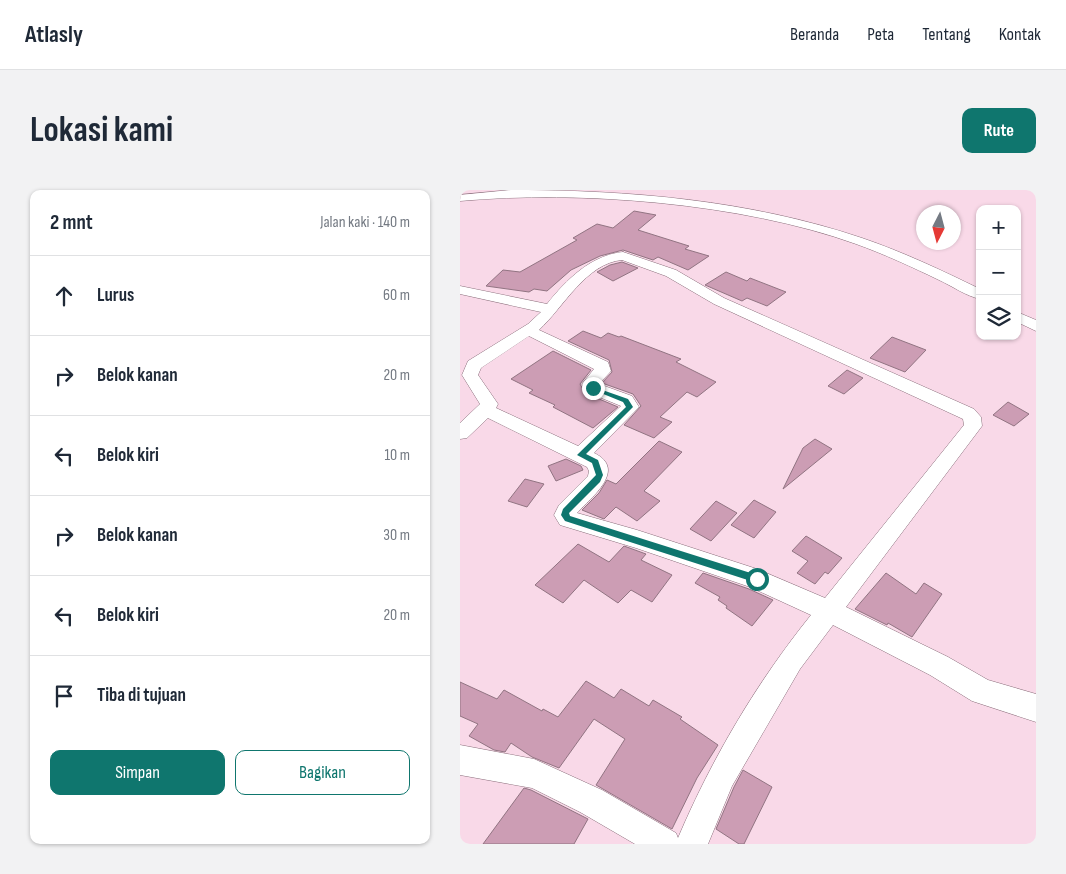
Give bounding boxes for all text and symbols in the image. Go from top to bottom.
text: Atlasly [25,20,83,49]
text: Beranda [790,24,839,45]
text: Peta [867,24,894,45]
text: Tentang [922,24,971,45]
text: Kontak [999,24,1041,45]
button: Rute [962,108,1036,153]
text: Lokasi kami [30,109,173,152]
north arrow [916,205,961,250]
map controls [976,205,1021,340]
button: + [976,205,1021,250]
text: 2 mnt [50,210,93,235]
text: Jalan kaki · 140 m [320,213,410,232]
button: − [976,250,1021,295]
icon: ahead [50,282,78,310]
text: Lurus [97,284,134,307]
text: 60 m [383,286,410,305]
button: layers [976,295,1021,340]
icon: right [50,362,78,390]
text: Belok kanan [97,364,178,387]
text: 20 m [383,366,410,385]
route end [582,377,605,400]
icon: left [50,442,78,470]
text: Belok kiri [97,444,159,467]
text: 10 m [384,446,410,465]
icon: right [50,522,78,550]
text: Belok kanan [97,524,178,547]
text: 30 m [383,526,410,545]
route start [746,568,769,591]
icon: left [50,602,78,630]
text: Belok kiri [97,604,159,627]
text: 20 m [383,606,410,625]
icon: arrive [50,682,78,710]
text: Tiba di tujuan [97,684,186,707]
button: Simpan [50,750,225,795]
button: Bagikan [235,750,410,795]

